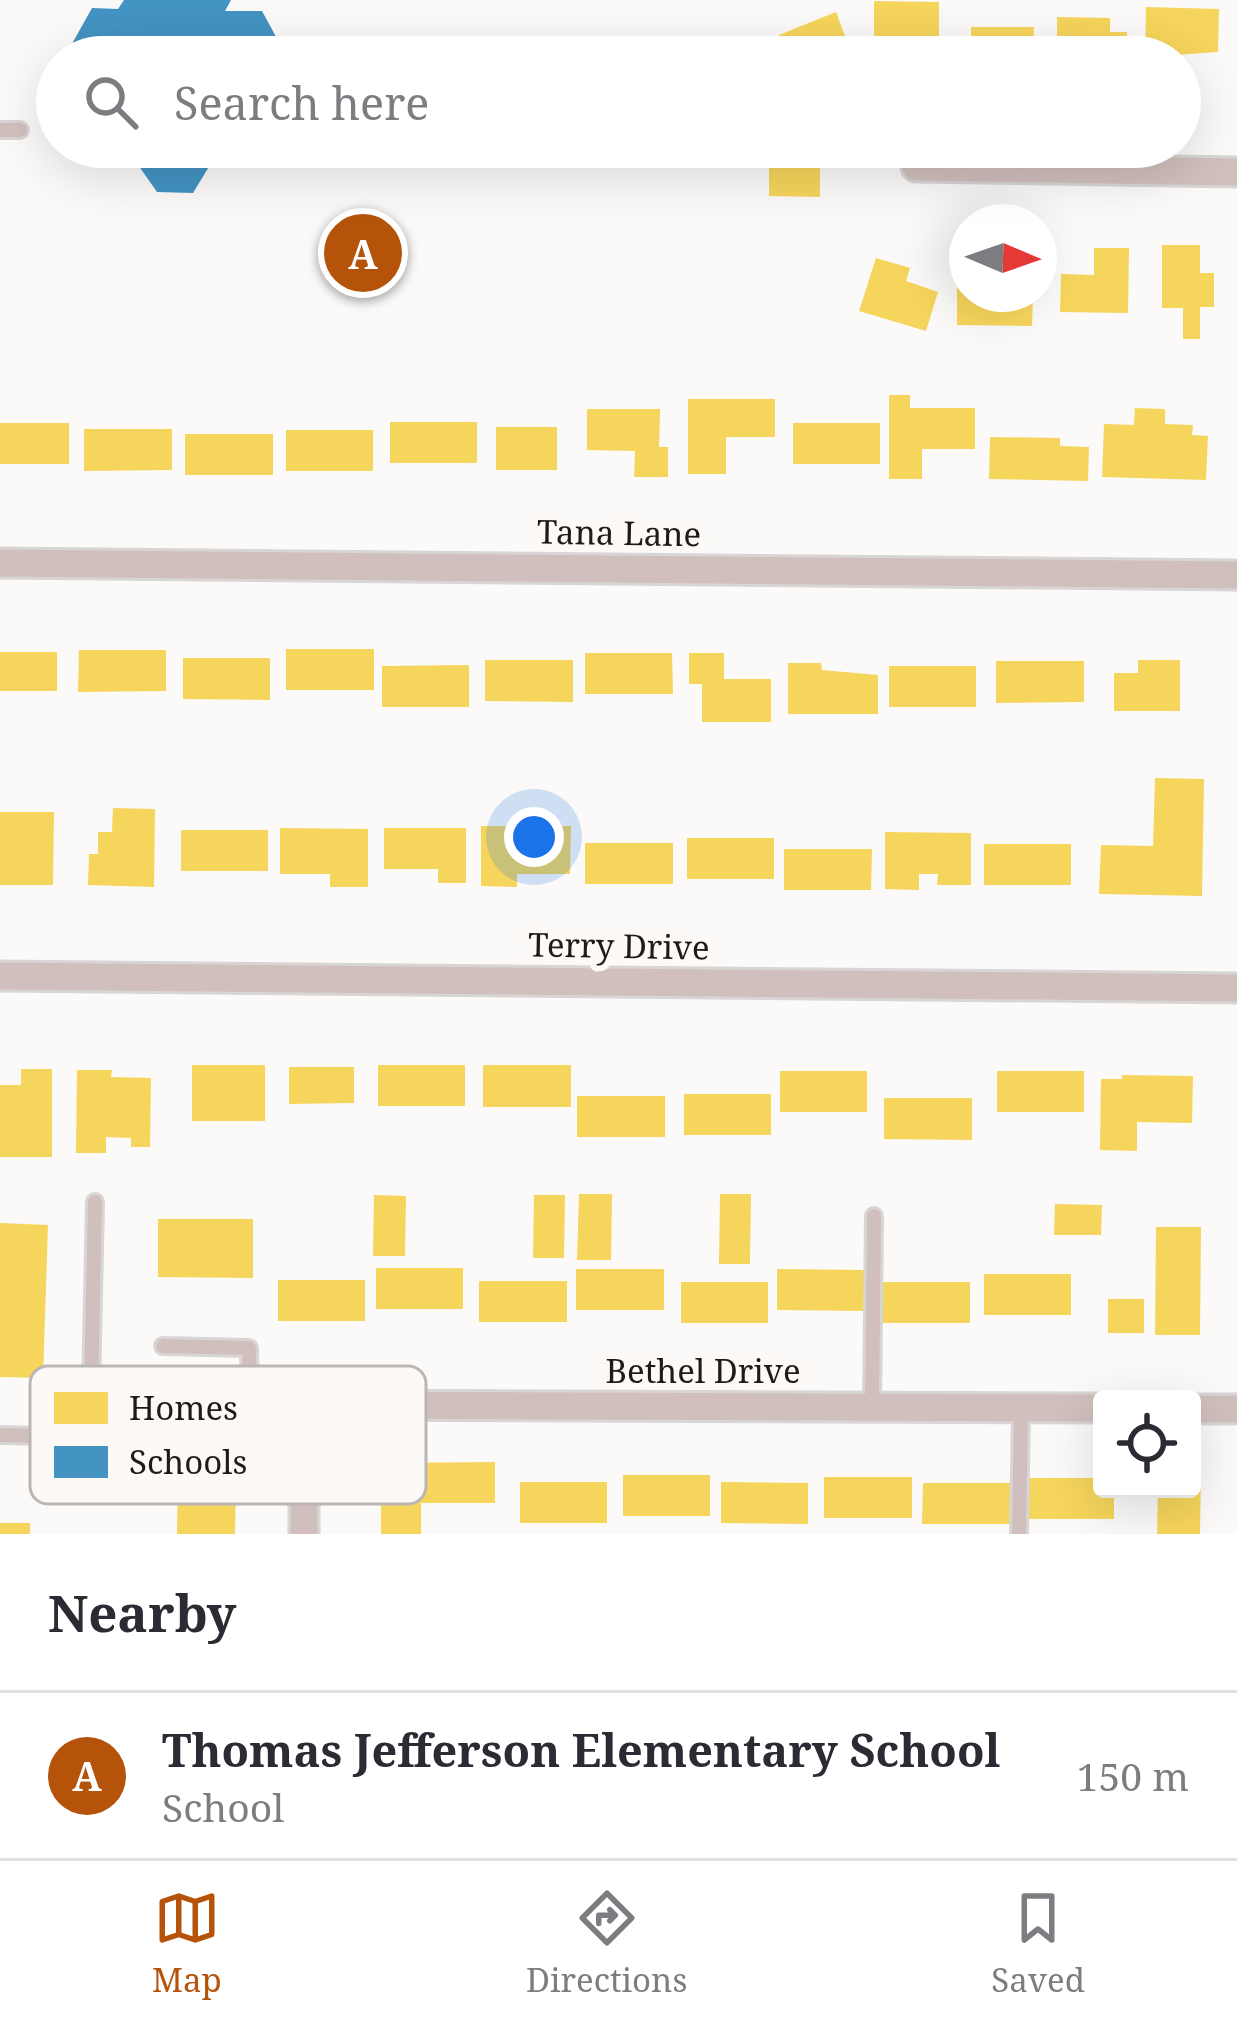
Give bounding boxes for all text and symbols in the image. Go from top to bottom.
search box [36,36,1201,168]
icon: search [78,69,144,135]
text: Search here [174,72,429,133]
north arrow [949,204,1057,312]
pin: A [324,208,402,298]
street label: Tana Lane [536,509,702,556]
your location [504,807,564,867]
street label: Terry Drive [528,921,710,970]
street label: Bethel Drive [605,1348,801,1393]
legend [30,1366,426,1504]
text: Homes [129,1385,238,1430]
map controls [1093,1390,1201,1498]
button: locate [1093,1390,1201,1498]
text: Schools [129,1439,247,1484]
text: Nearby [48,1577,236,1647]
text: Thomas Jefferson Elementary School [162,1719,1000,1780]
text: A [72,1749,102,1802]
text: 150 m [1077,1749,1189,1802]
text: School [162,1780,284,1833]
tab: Map [152,1885,222,2002]
tab: Directions [526,1885,687,2002]
tab: Saved [991,1885,1085,2002]

